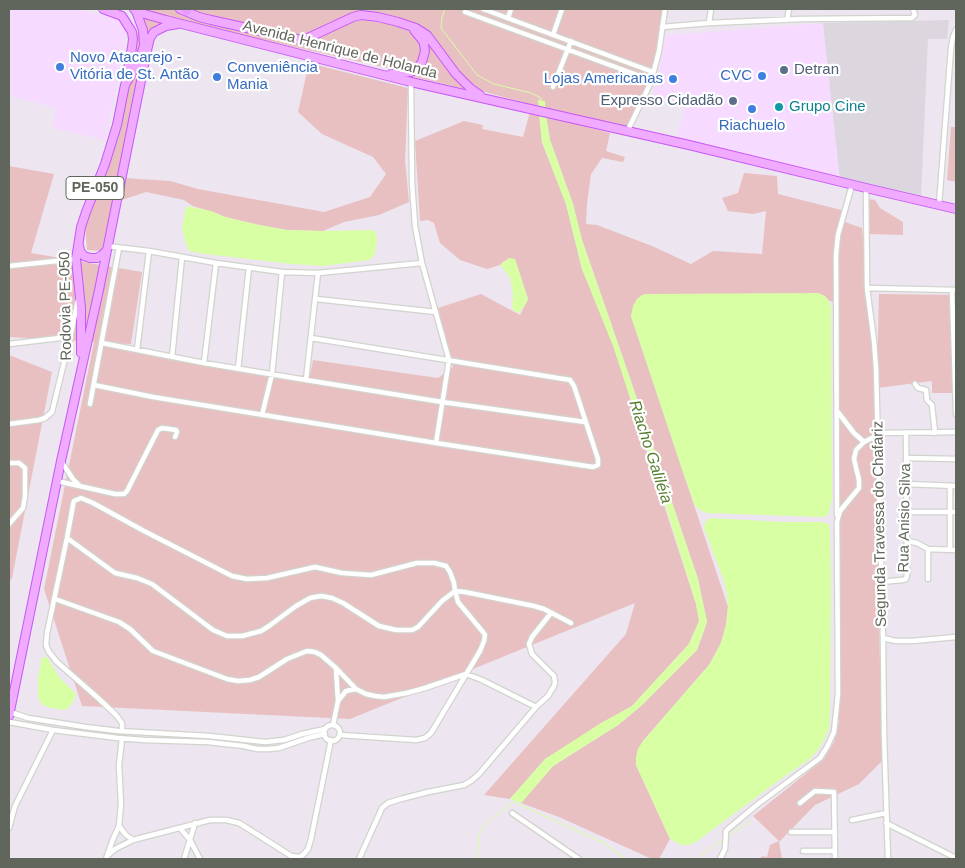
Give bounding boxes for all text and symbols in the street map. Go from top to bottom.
street label: Avenida Henrique de Holanda [241,17,439,83]
place label: Novo Atacarejo - Vitória de St. Antão [70,49,199,84]
place label: Conveniência Mania [227,59,318,94]
marker: Novo Atacarejo - Vitória de St. Antão [54,61,66,73]
place label: Detran [794,61,839,79]
marker: Detran [778,64,790,76]
place label: CVC [720,67,752,85]
place label: Lojas Americanas [544,70,663,88]
marker: CVC [756,70,768,82]
marker: Conveniência Mania [211,71,223,83]
marker: Lojas Americanas [667,73,679,85]
place label: Expresso Cidadão [600,92,723,110]
marker: Expresso Cidadão [727,95,739,107]
place label: Grupo Cine [789,98,866,116]
marker: Grupo Cine [773,101,785,113]
marker: Riachuelo [746,103,758,115]
place label: Riachuelo [719,117,785,135]
road number: PE-050 [66,177,124,200]
street label: Rodovia PE-050 [56,251,76,361]
water label: Riacho Galiléia [624,398,676,506]
street label: Segunda Travessa do Chafariz [869,421,891,627]
street label: Rua Anisio Silva [895,463,915,573]

